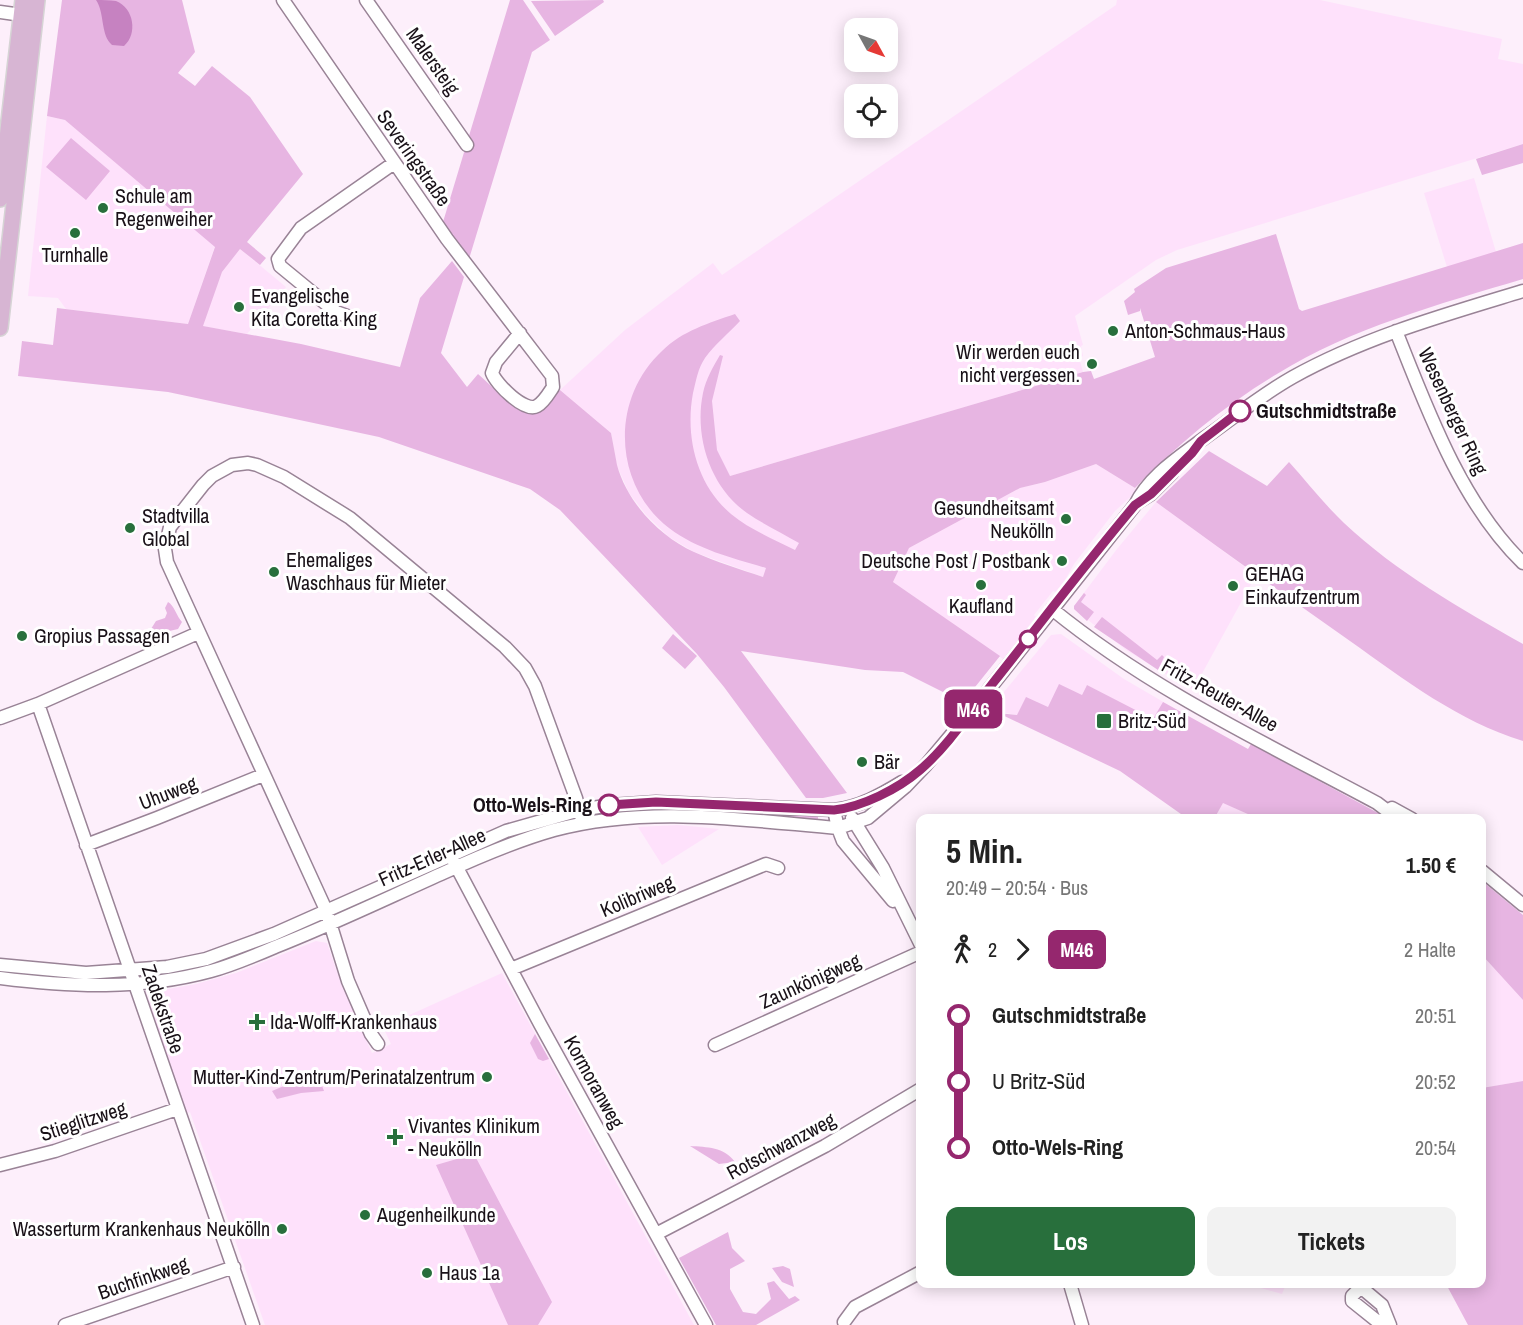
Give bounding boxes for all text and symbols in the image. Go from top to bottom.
north arrow [844,18,898,72]
map controls [844,18,898,138]
street label: Malersteig [400,22,466,100]
button: locate [844,84,898,138]
street label: Severingstraße [371,104,458,211]
place label: Schule am Regenweiher [115,182,213,232]
marker: Schule am Regenweiher [96,201,110,215]
marker: Turnhalle [68,226,82,240]
place label: Turnhalle [42,241,108,268]
place label: Evangelische Kita Coretta King [251,282,377,332]
marker: Evangelische Kita Coretta King [232,300,246,314]
place label: Anton-Schmaus-Haus [1124,317,1285,344]
marker: Anton-Schmaus-Haus [1106,324,1120,338]
place label: Wir werden euch nicht vergessen. [956,338,1080,388]
street label: Wesenberger Ring [1412,343,1495,479]
marker: Wir werden euch nicht vergessen. [1085,357,1099,371]
place label: Gutschmidtstraße [1256,397,1396,424]
marker: Gutschmidtstraße [1229,400,1251,422]
place label: Gesundheitsamt Neukölln [934,494,1054,544]
place label: Stadtvilla Global [142,502,209,552]
marker: Gesundheitsamt Neukölln [1059,512,1073,526]
marker: Stadtvilla Global [123,521,137,535]
place label: Ehemaliges Waschhaus für Mieter [286,546,446,596]
place label: Deutsche Post / Postbank [861,547,1051,574]
marker: Deutsche Post / Postbank [1055,554,1069,568]
place label: GEHAG Einkaufzentrum [1245,560,1360,610]
marker: Ehemaliges Waschhaus für Mieter [267,565,281,579]
marker: Kaufland [974,578,988,592]
marker: GEHAG Einkaufzentrum [1226,579,1240,593]
place label: Kaufland [949,592,1013,619]
place label: Gropius Passagen [34,622,170,649]
marker: Gropius Passagen [15,629,29,643]
unlabelled marker [1019,630,1037,648]
street label: Fritz-Reuter-Allee [1157,651,1283,738]
line badge: M46 [938,690,1008,728]
text: M46 [956,695,990,724]
place label: Britz-Süd [1118,707,1186,734]
marker: Britz-Süd [1095,712,1113,730]
place label: Bär [874,748,900,775]
marker: Bär [855,755,869,769]
street label: Uhuweg [135,769,201,816]
place label: Otto-Wels-Ring [473,791,592,818]
marker: Otto-Wels-Ring [598,794,620,816]
street label: Fritz-Erler-Allee [374,821,490,892]
text: 5 Min. [946,829,1023,873]
text: 1.50 € [1406,850,1456,880]
street label: Kolibriweg [596,868,678,923]
text: 20:49 – 20:54 · Bus [946,874,1088,901]
icon: walk [946,933,979,966]
icon: forward [1006,933,1039,966]
text: M46 [1060,935,1094,964]
text: 2 [988,936,997,963]
text: 2 Halte [1404,936,1456,963]
street label: Zaunkönigweg [755,946,864,1015]
street label: Zadekstraße [136,961,191,1057]
text: Gutschmidtstraße [992,1000,1146,1030]
text: 20:51 [1415,1002,1456,1029]
place label: Ida-Wolff-Krankenhaus [270,1008,437,1035]
marker: Ida-Wolff-Krankenhaus [248,1013,266,1031]
street label: Kormoranweg [558,1031,631,1133]
place label: Mutter-Kind-Zentrum/Perinatalzentrum [193,1063,475,1090]
text: U Britz-Süd [992,1066,1085,1096]
text: 20:52 [1415,1068,1456,1095]
marker: Mutter-Kind-Zentrum/Perinatalzentrum [480,1070,494,1084]
street label: Stieglitzweg [36,1094,130,1147]
street label: Rotschwanzweg [722,1106,840,1186]
place label: Vivantes Klinikum - Neukölln [408,1112,540,1162]
marker: Vivantes Klinikum - Neukölln [386,1128,404,1146]
text: Otto-Wels-Ring [992,1132,1123,1162]
text: 20:54 [1415,1134,1456,1161]
place label: Augenheilkunde [376,1201,496,1228]
button: Los [946,1207,1195,1276]
button: Tickets [1207,1207,1456,1276]
marker: Augenheilkunde [358,1208,372,1222]
place label: Wasserturm Krankenhaus Neukölln [13,1215,270,1242]
marker: Wasserturm Krankenhaus Neukölln [275,1222,289,1236]
street label: Buchfinkweg [94,1249,192,1306]
place label: Haus 1a [439,1259,500,1286]
marker: Haus 1a [420,1266,434,1280]

